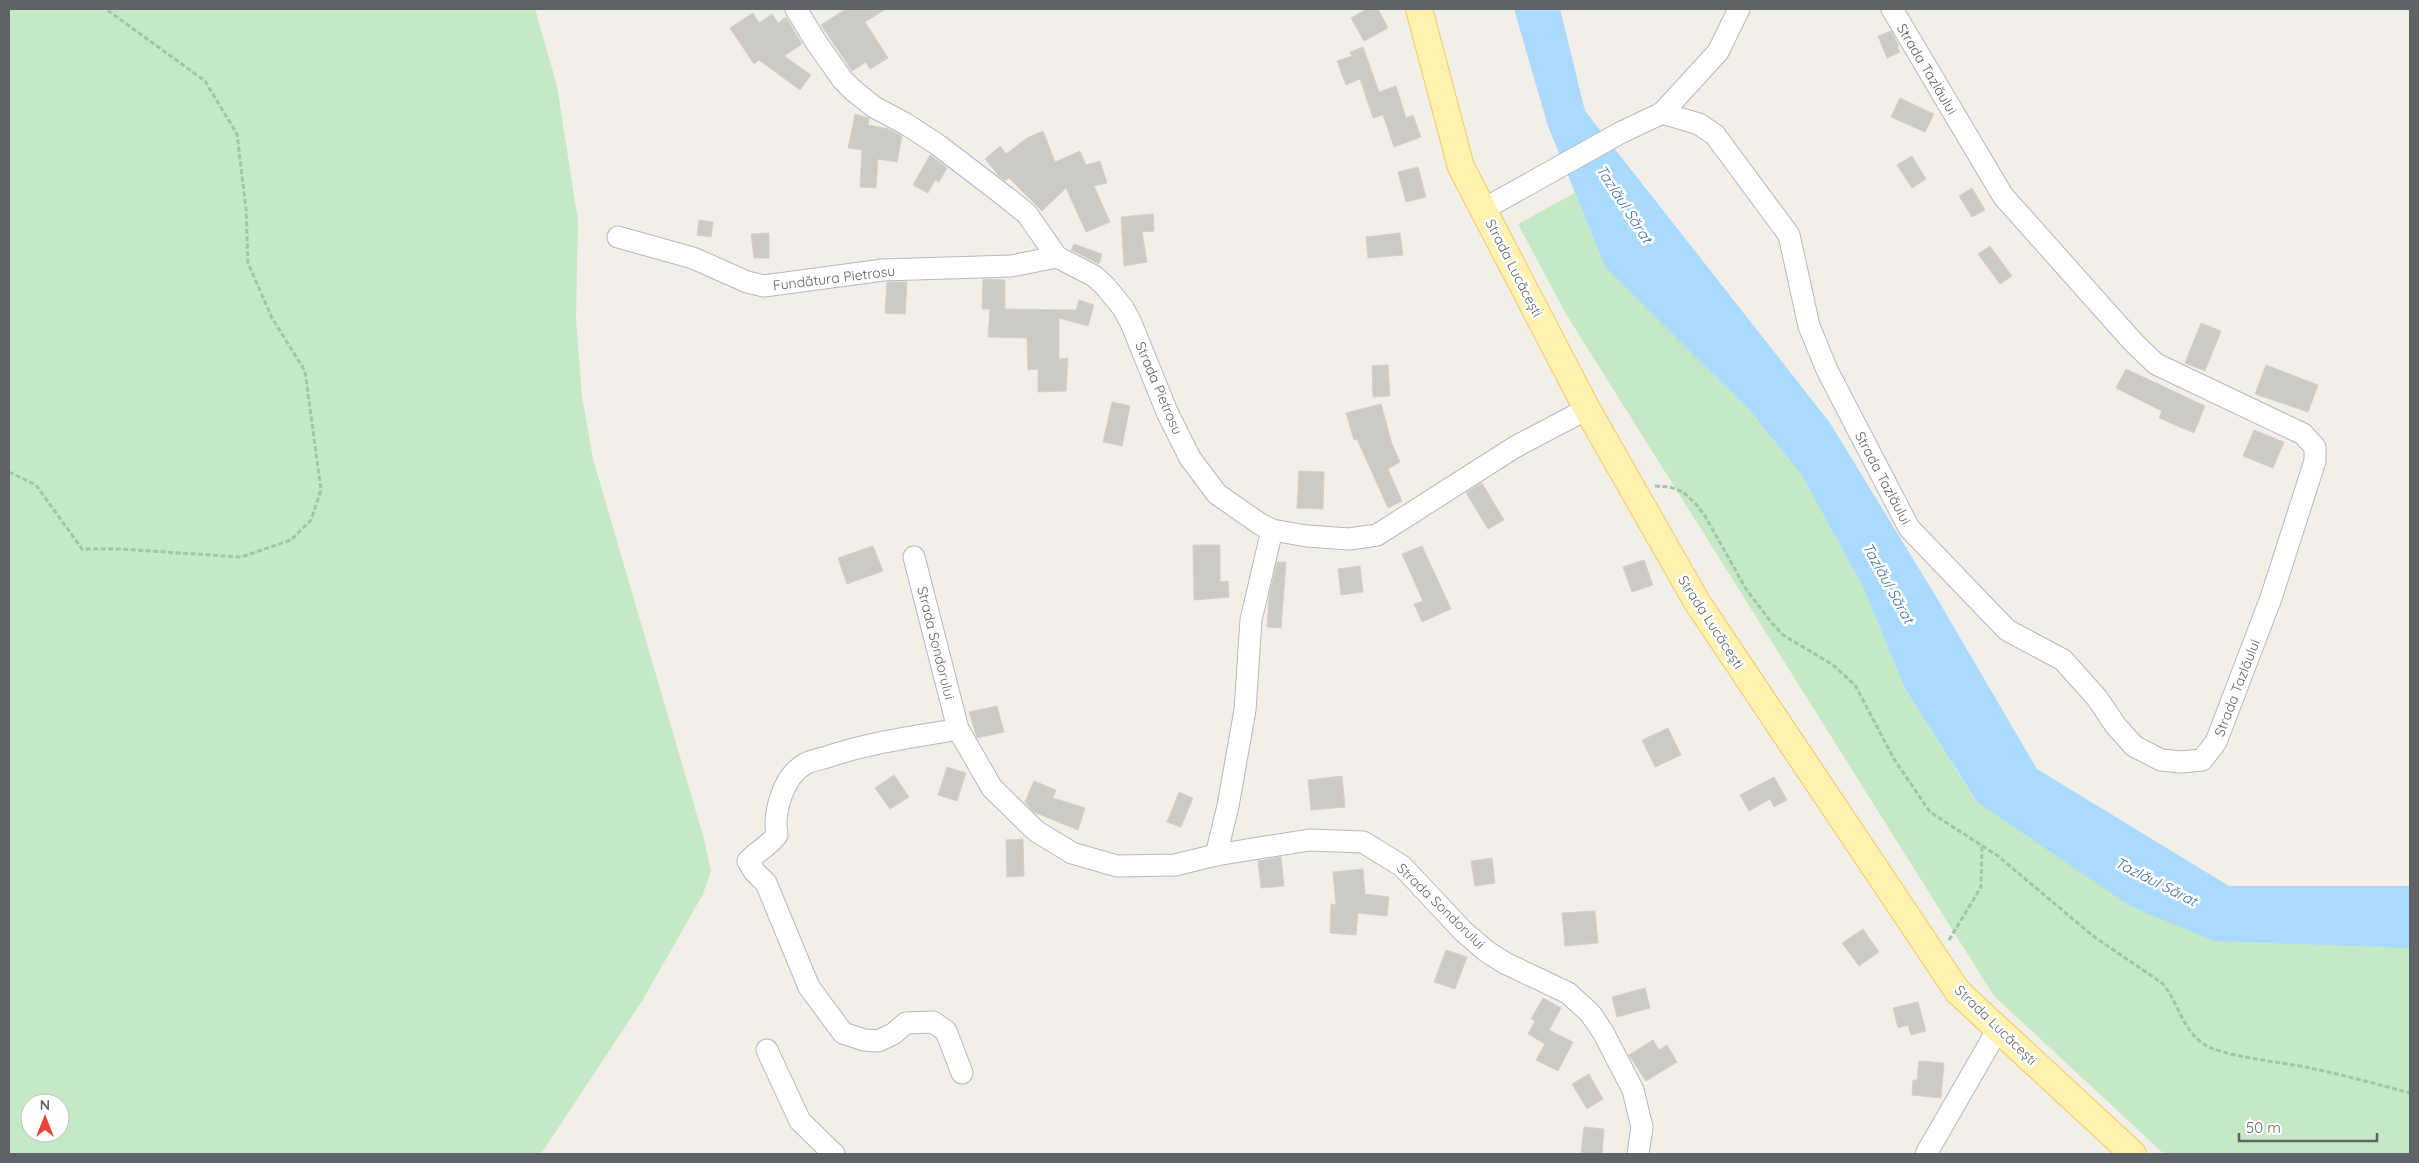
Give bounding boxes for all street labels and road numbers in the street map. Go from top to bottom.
street label: Strada Tazlăului [1893,20,1961,118]
street label: Strada Lucăcești [1482,216,1546,320]
street label: Fundătura Pietrosu [772,262,896,294]
street label: Strada Pietrosu [1131,339,1187,437]
street label: Strada Tazlăului [1851,428,1915,528]
street label: Strada Lucăcești [1674,572,1748,672]
street label: Strada Sondorului [913,585,959,701]
street label: Strada Tazlăului [2210,637,2264,739]
street label: Strada Sondorului [1393,859,1489,953]
street label: Strada Lucăcești [1951,981,2041,1069]

